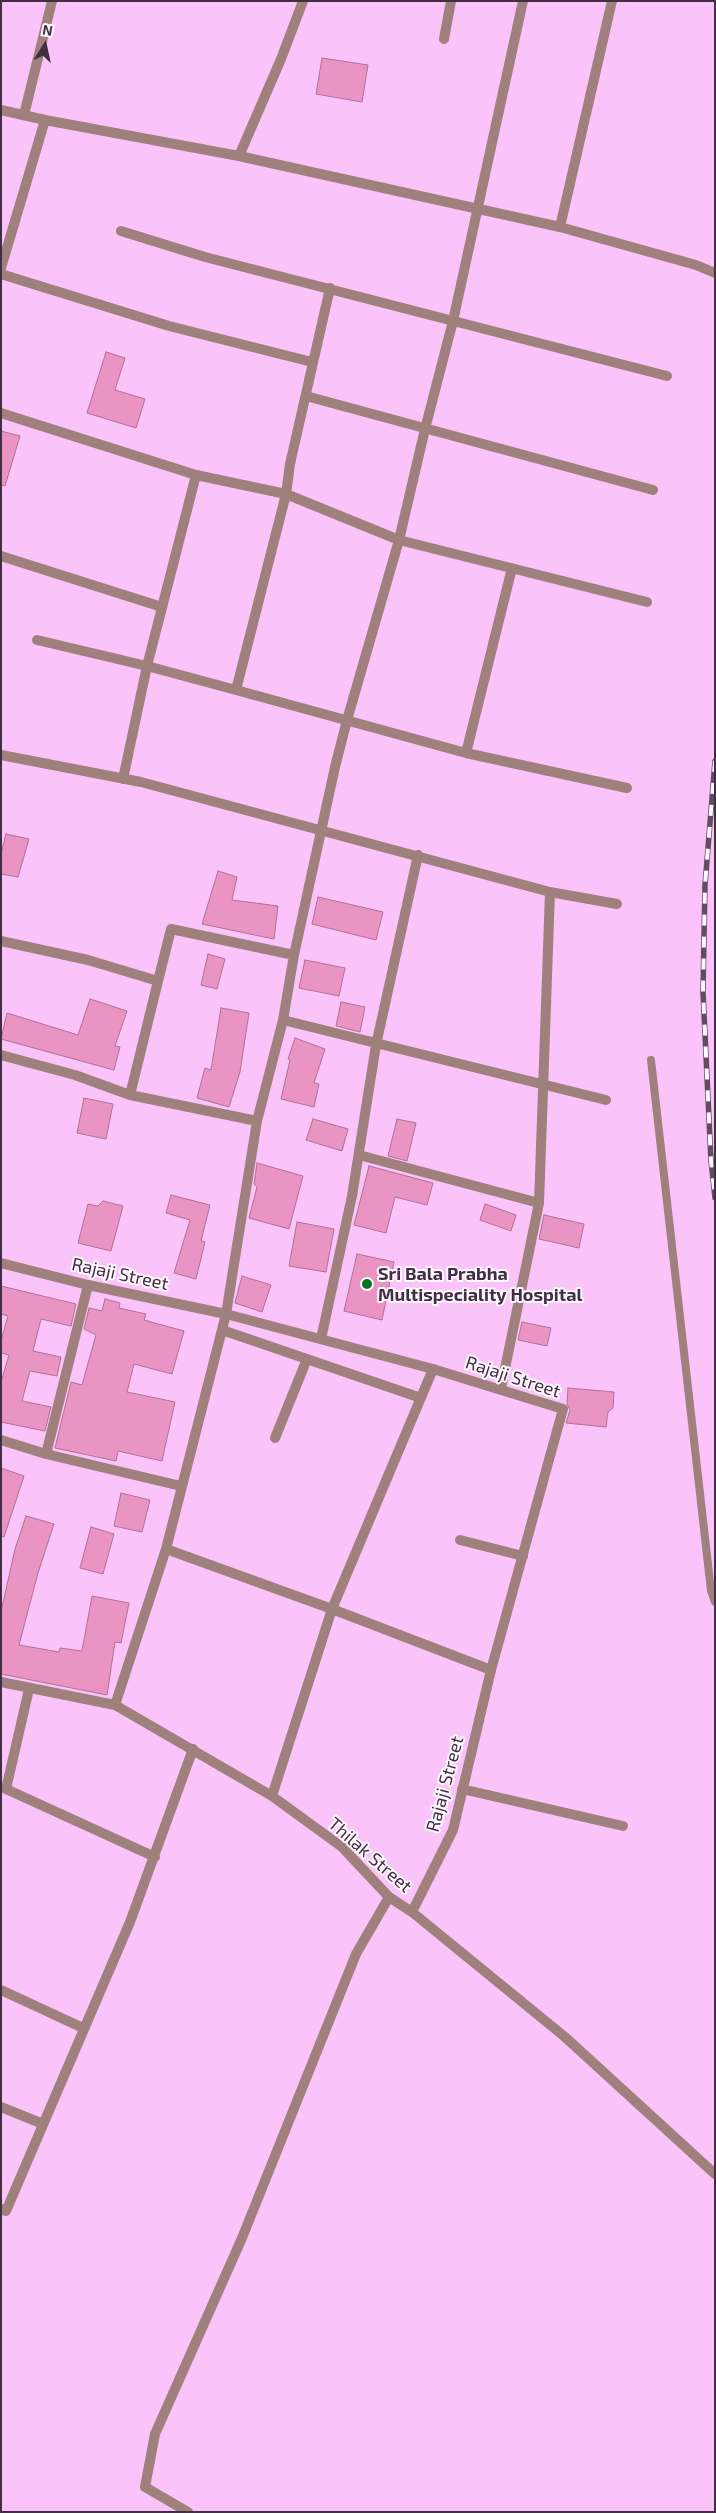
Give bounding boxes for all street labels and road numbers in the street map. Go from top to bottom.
street label: Rajaji Street [70,1253,170,1295]
street label: Rajaji Street [463,1352,563,1402]
street label: Rajaji Street [422,1734,468,1834]
street label: Thilak Street [324,1813,416,1897]

